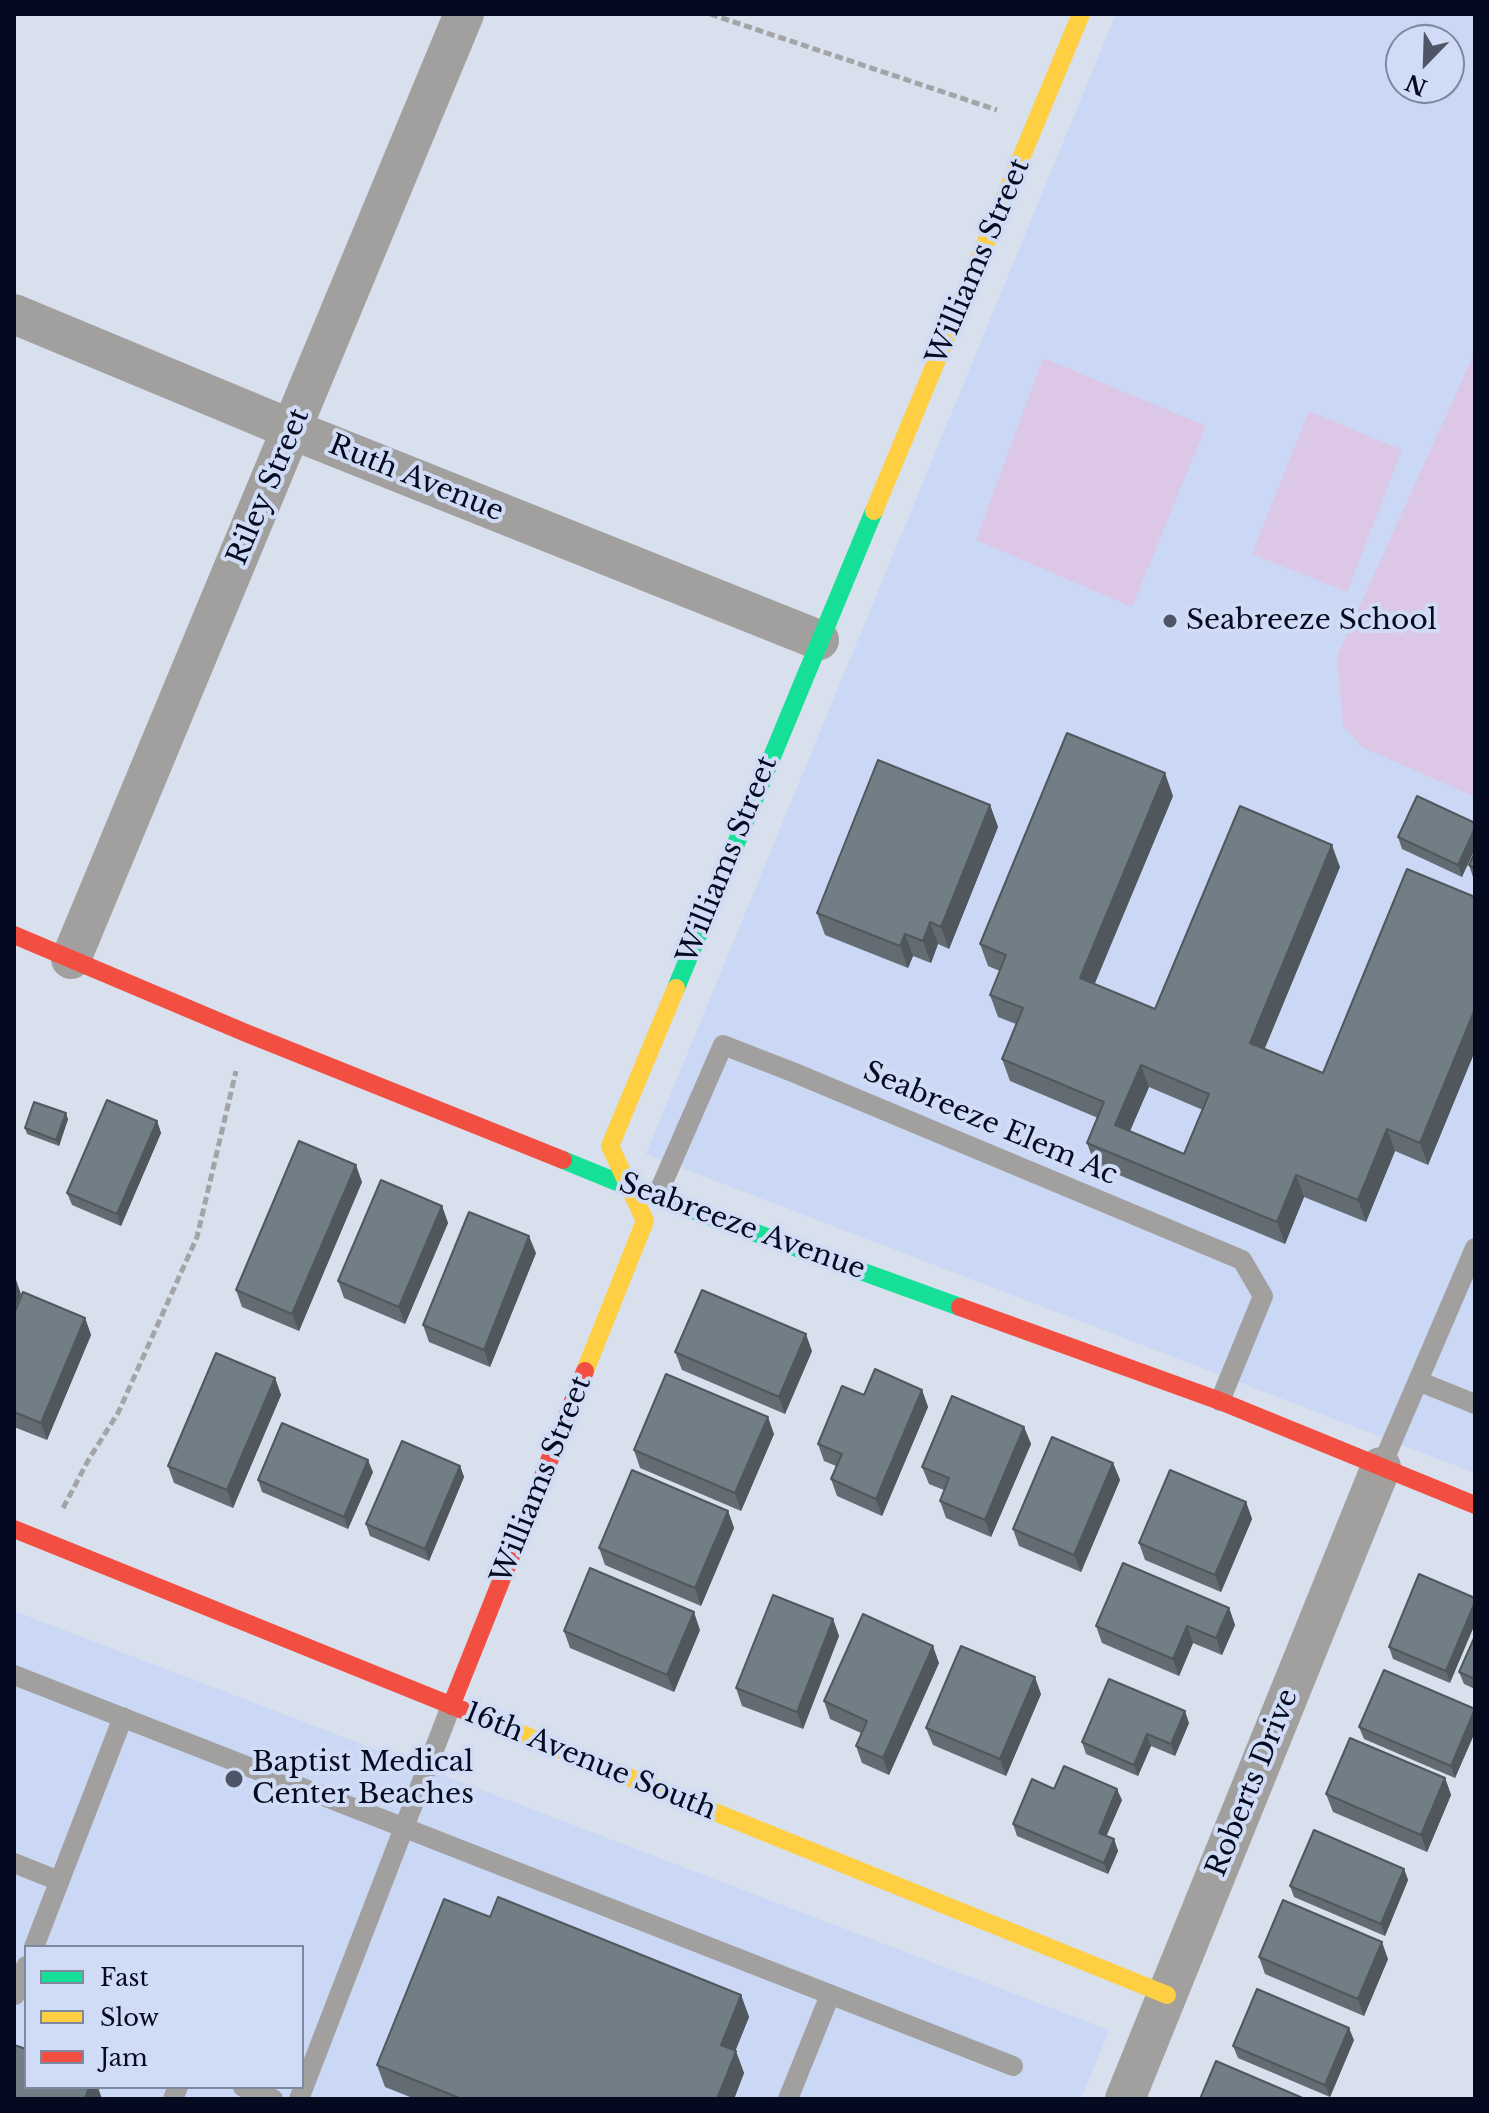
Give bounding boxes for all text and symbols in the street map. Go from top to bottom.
north arrow [1385,24,1465,104]
text: N [1401,68,1431,101]
street label: Williams Street [920,154,1038,370]
street label: Riley Street [221,404,317,570]
street label: Ruth Avenue [324,429,508,529]
place label: Seabreeze School [1186,604,1437,638]
marker: Seabreeze School [1161,612,1179,630]
street label: Williams Street [671,751,785,969]
street label: Seabreeze Elem Ac [858,1055,1122,1193]
street label: Seabreeze Avenue [614,1167,870,1287]
street label: Williams Street [485,1371,599,1589]
street label: Roberts Drive [1200,1684,1306,1882]
street label: 16th Avenue South [459,1696,721,1828]
place label: Baptist Medical Center Beaches [252,1746,474,1812]
marker: Baptist Medical Center Beaches [223,1768,245,1790]
legend [24,1945,304,2089]
text: Fast [100,1963,148,1992]
text: Slow [100,2003,159,2032]
text: Jam [100,2043,148,2072]

